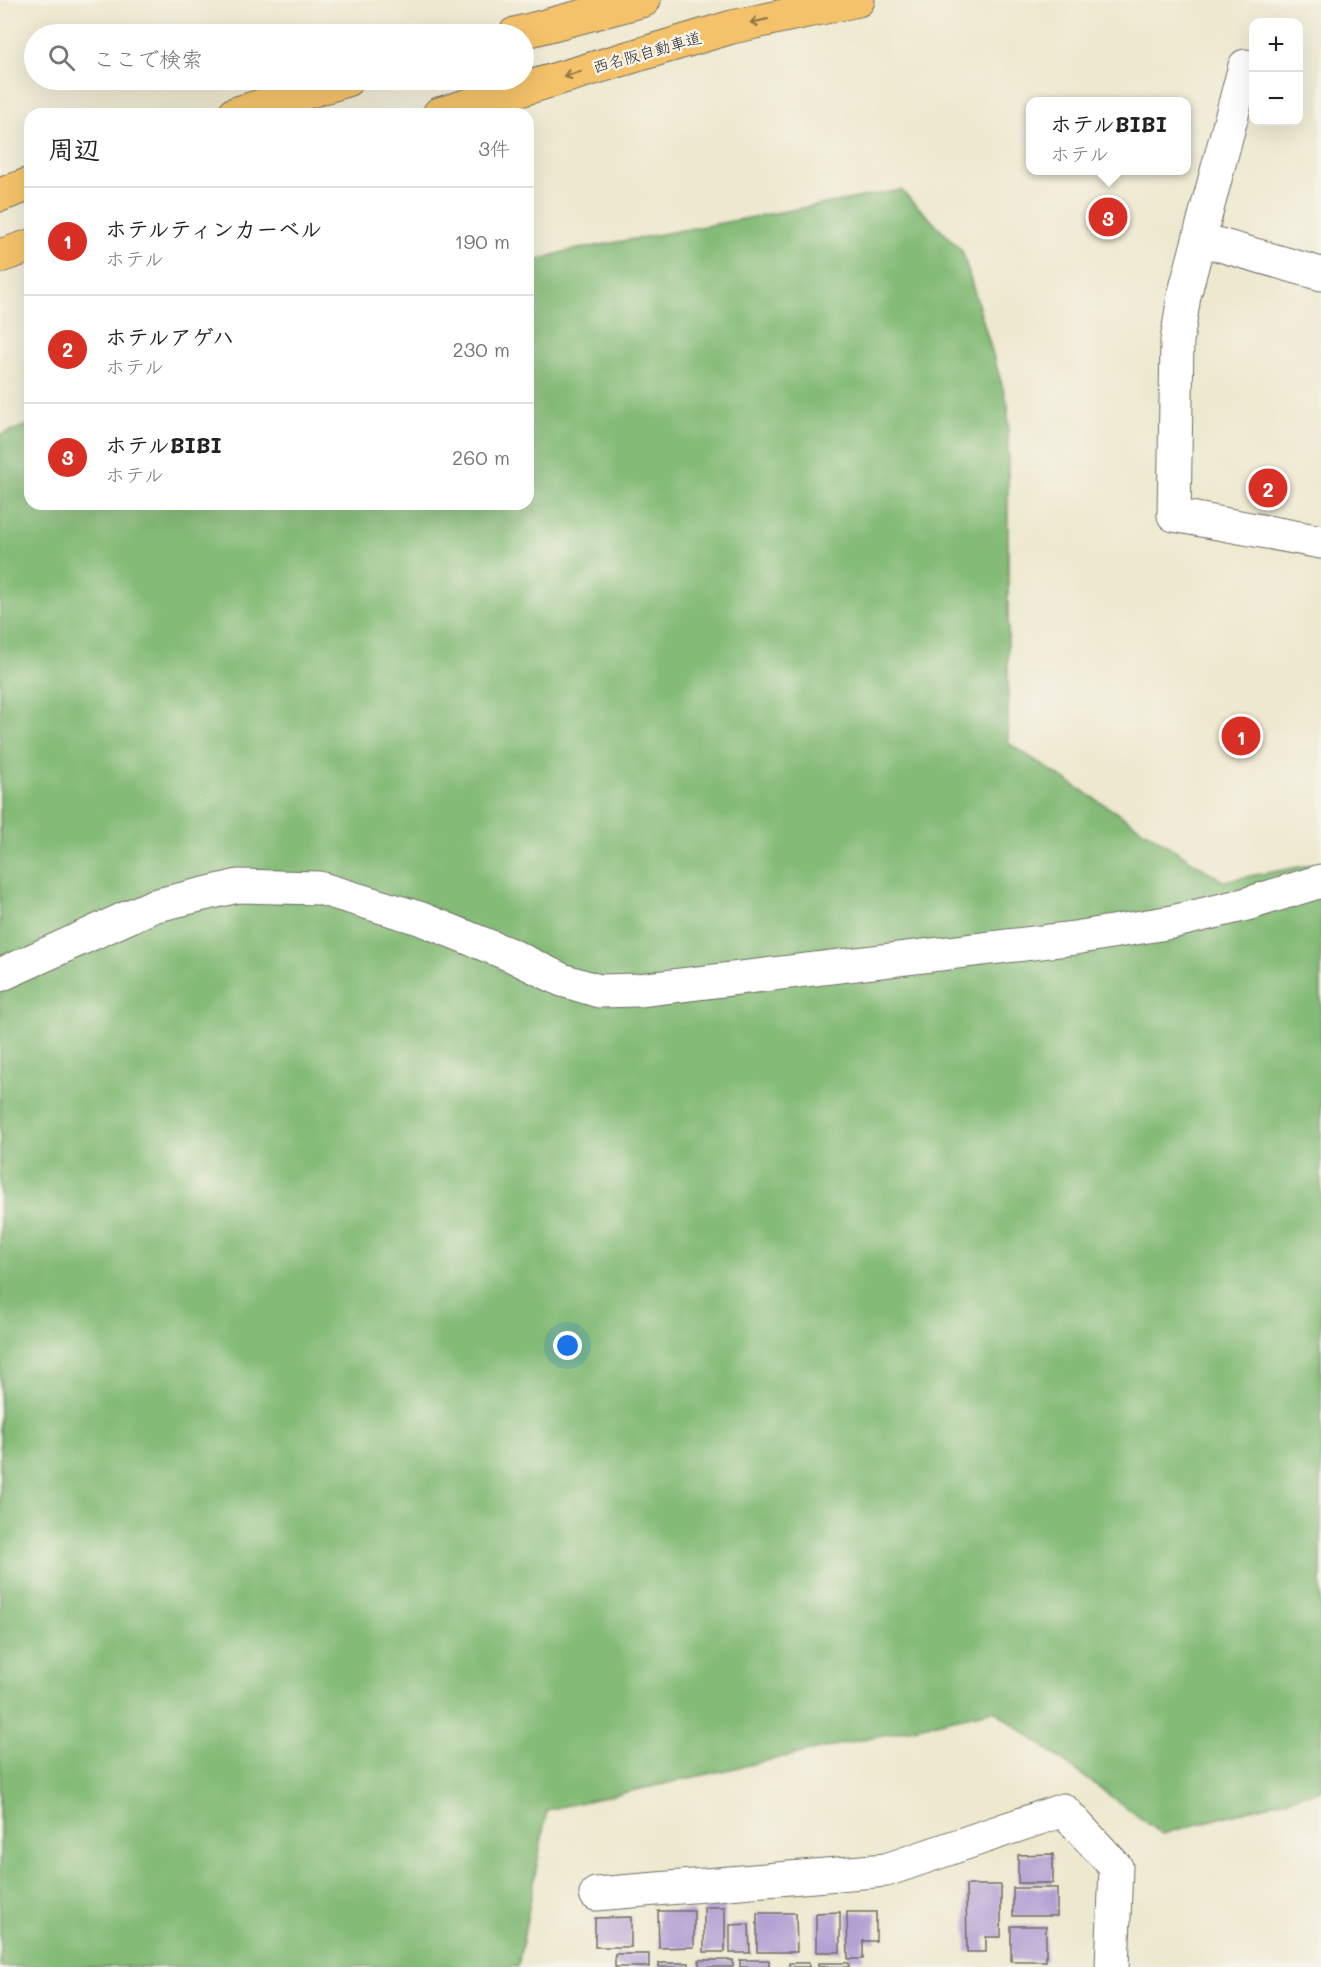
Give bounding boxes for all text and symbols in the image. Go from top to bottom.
one-way arrow [750,16,770,27]
map controls [1249,18,1303,126]
button: + [1249,18,1303,72]
search box [24,24,534,90]
street label: 西名阪自動車道 [590,26,704,77]
icon: search [45,41,78,74]
text: ここで検索 [93,44,203,73]
one-way arrow [563,69,582,80]
button: − [1249,72,1303,126]
popup [1026,97,1191,175]
text: ホテルBIBI [1050,109,1167,138]
text: 周辺 [48,132,100,166]
text: 3件 [478,135,510,161]
text: ホテル [1050,140,1109,166]
pin: 3 [1088,194,1128,240]
text: ホテルティンカーベル [105,214,322,243]
text: 1 [63,228,72,254]
text: 190 m [455,228,510,254]
text: ホテル [105,245,164,271]
text: ホテルアゲハ [105,322,234,351]
text: 2 [62,336,73,362]
text: 230 m [452,336,510,362]
text: ホテル [105,353,164,379]
text: ホテルBIBI [105,430,222,459]
text: 3 [62,444,74,470]
text: 260 m [452,444,510,470]
text: ホテル [105,461,164,487]
pin: 2 [1248,466,1288,510]
pin: 1 [1222,714,1260,758]
your location [553,1331,582,1360]

